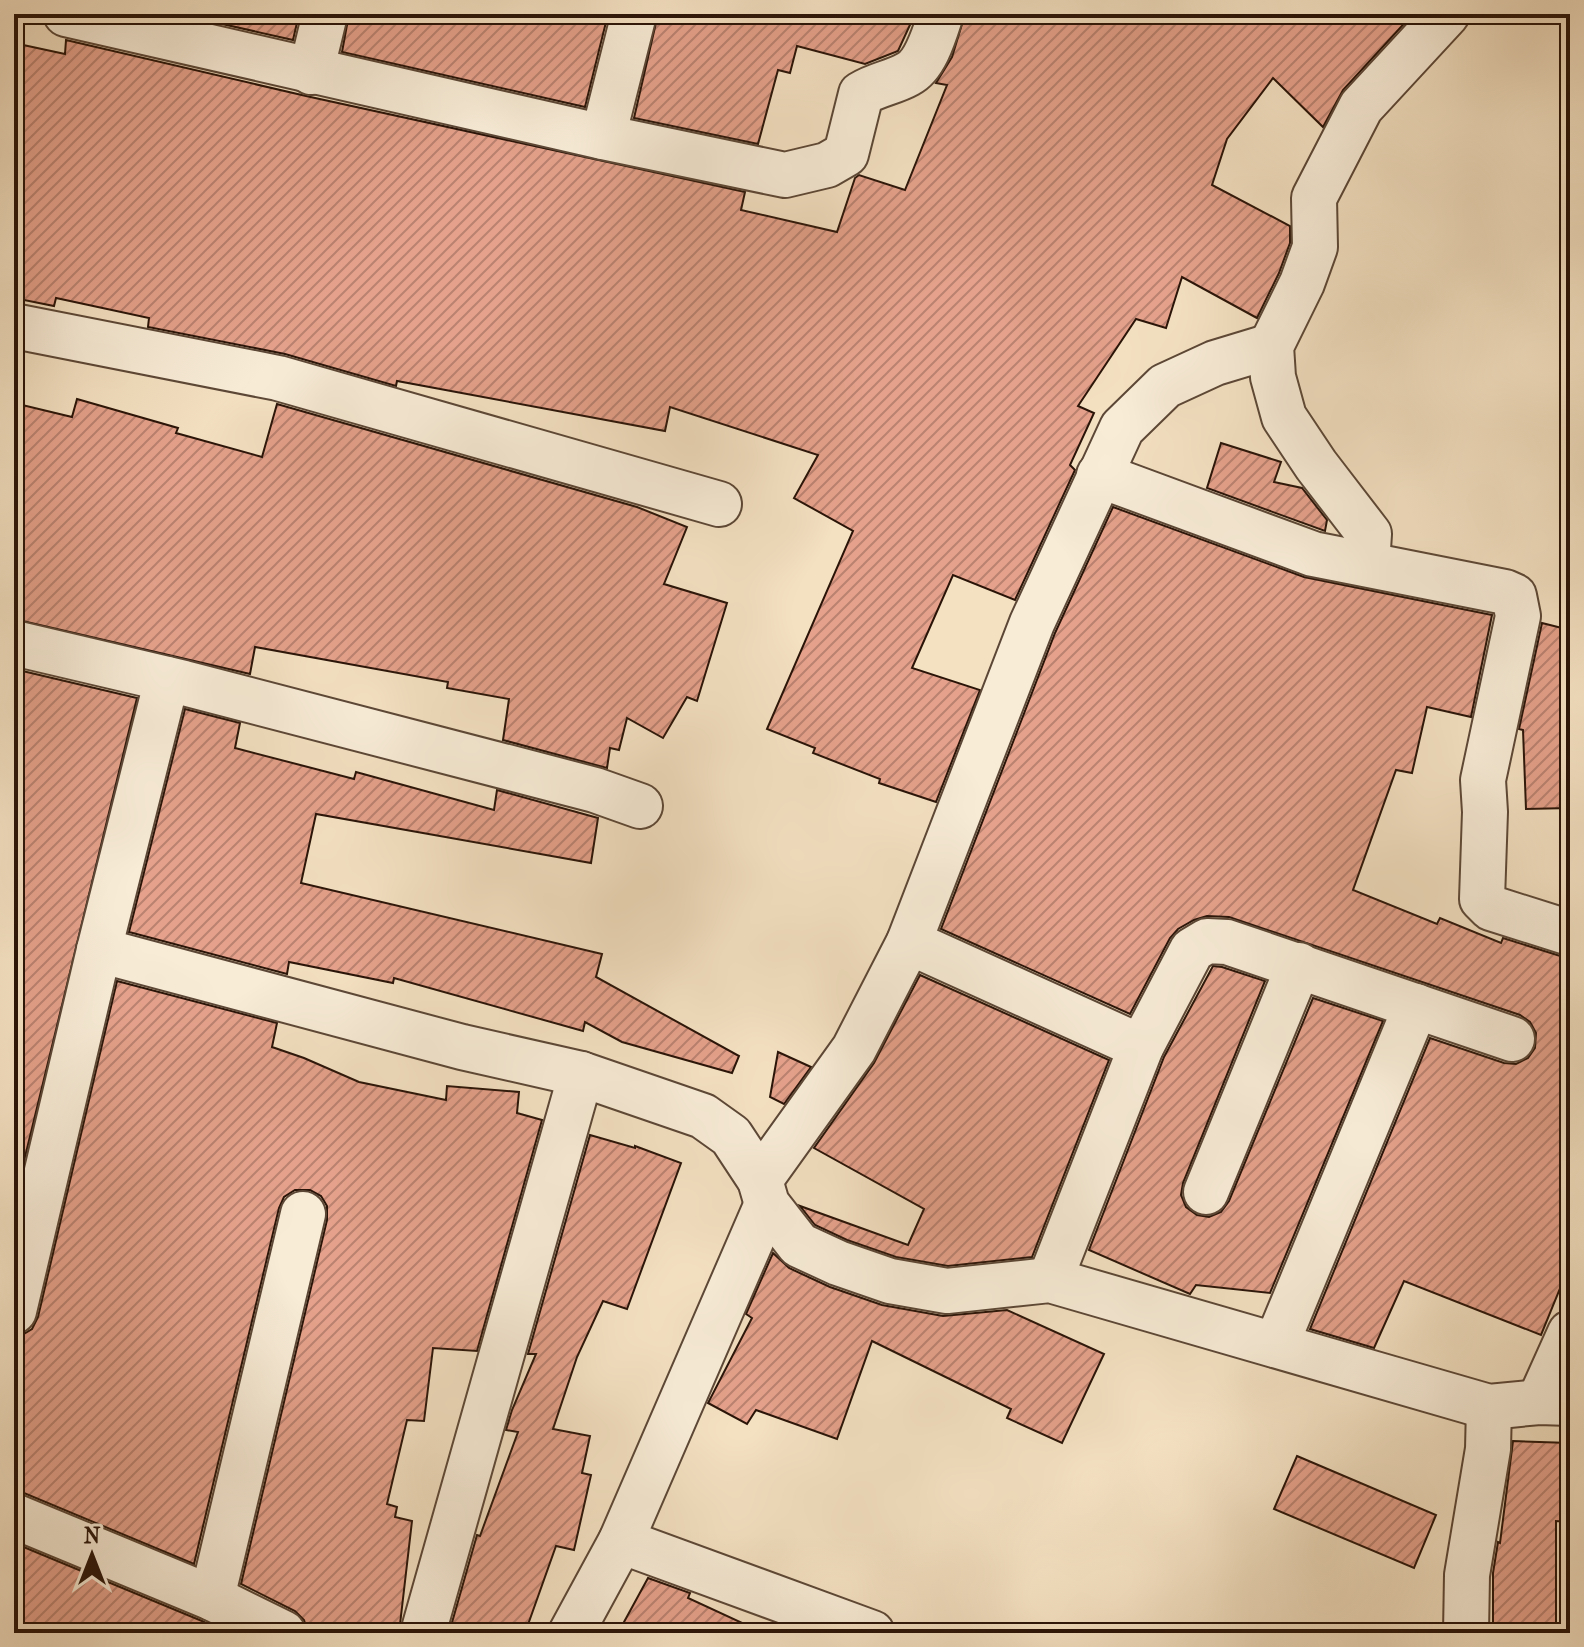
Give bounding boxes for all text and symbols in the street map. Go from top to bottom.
north arrow [52,1515,132,1595]
text: N [84,1523,101,1549]

